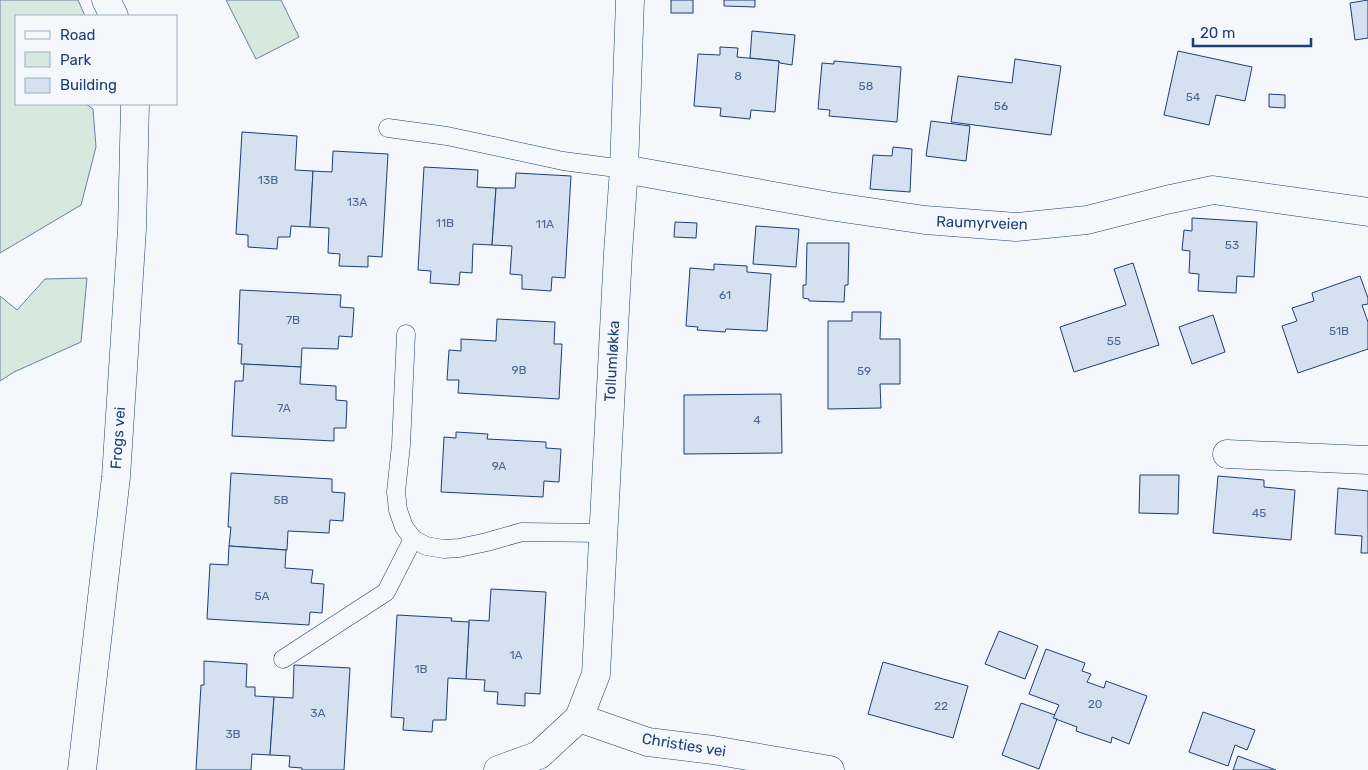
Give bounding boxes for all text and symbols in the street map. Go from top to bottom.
legend [15,15,178,105]
scale bar [1193,15,1310,47]
text: 20 m [1200,24,1235,42]
text: Road [60,26,96,44]
text: Park [60,51,91,69]
house number: 8 [734,69,742,83]
text: Building [60,76,117,94]
house number: 58 [859,79,873,93]
house number: 54 [1186,90,1201,104]
house number: 56 [994,99,1008,113]
house number: 13B [258,173,278,187]
house number: 13A [347,195,367,209]
street label: Raumyrveien [936,212,1028,234]
house number: 11B [436,216,454,230]
house number: 11A [536,217,554,231]
house number: 53 [1225,238,1239,252]
house number: 61 [719,288,731,302]
house number: 7B [286,313,300,327]
street label: Tollumløkka [601,320,623,402]
house number: 51B [1329,324,1349,338]
house number: 55 [1107,334,1121,348]
house number: 9B [511,363,527,377]
house number: 59 [857,364,871,378]
house number: 7A [277,401,291,415]
street label: Frogs vei [107,406,129,470]
house number: 4 [753,413,761,427]
house number: 9A [492,459,506,473]
house number: 5B [273,493,289,507]
house number: 45 [1252,506,1266,520]
house number: 5A [254,589,270,603]
house number: 1A [509,648,523,662]
house number: 1B [414,662,428,676]
house number: 20 [1088,697,1102,711]
house number: 22 [934,699,948,713]
house number: 3A [310,706,326,720]
house number: 3B [225,727,241,741]
street label: Christies vei [641,729,727,761]

